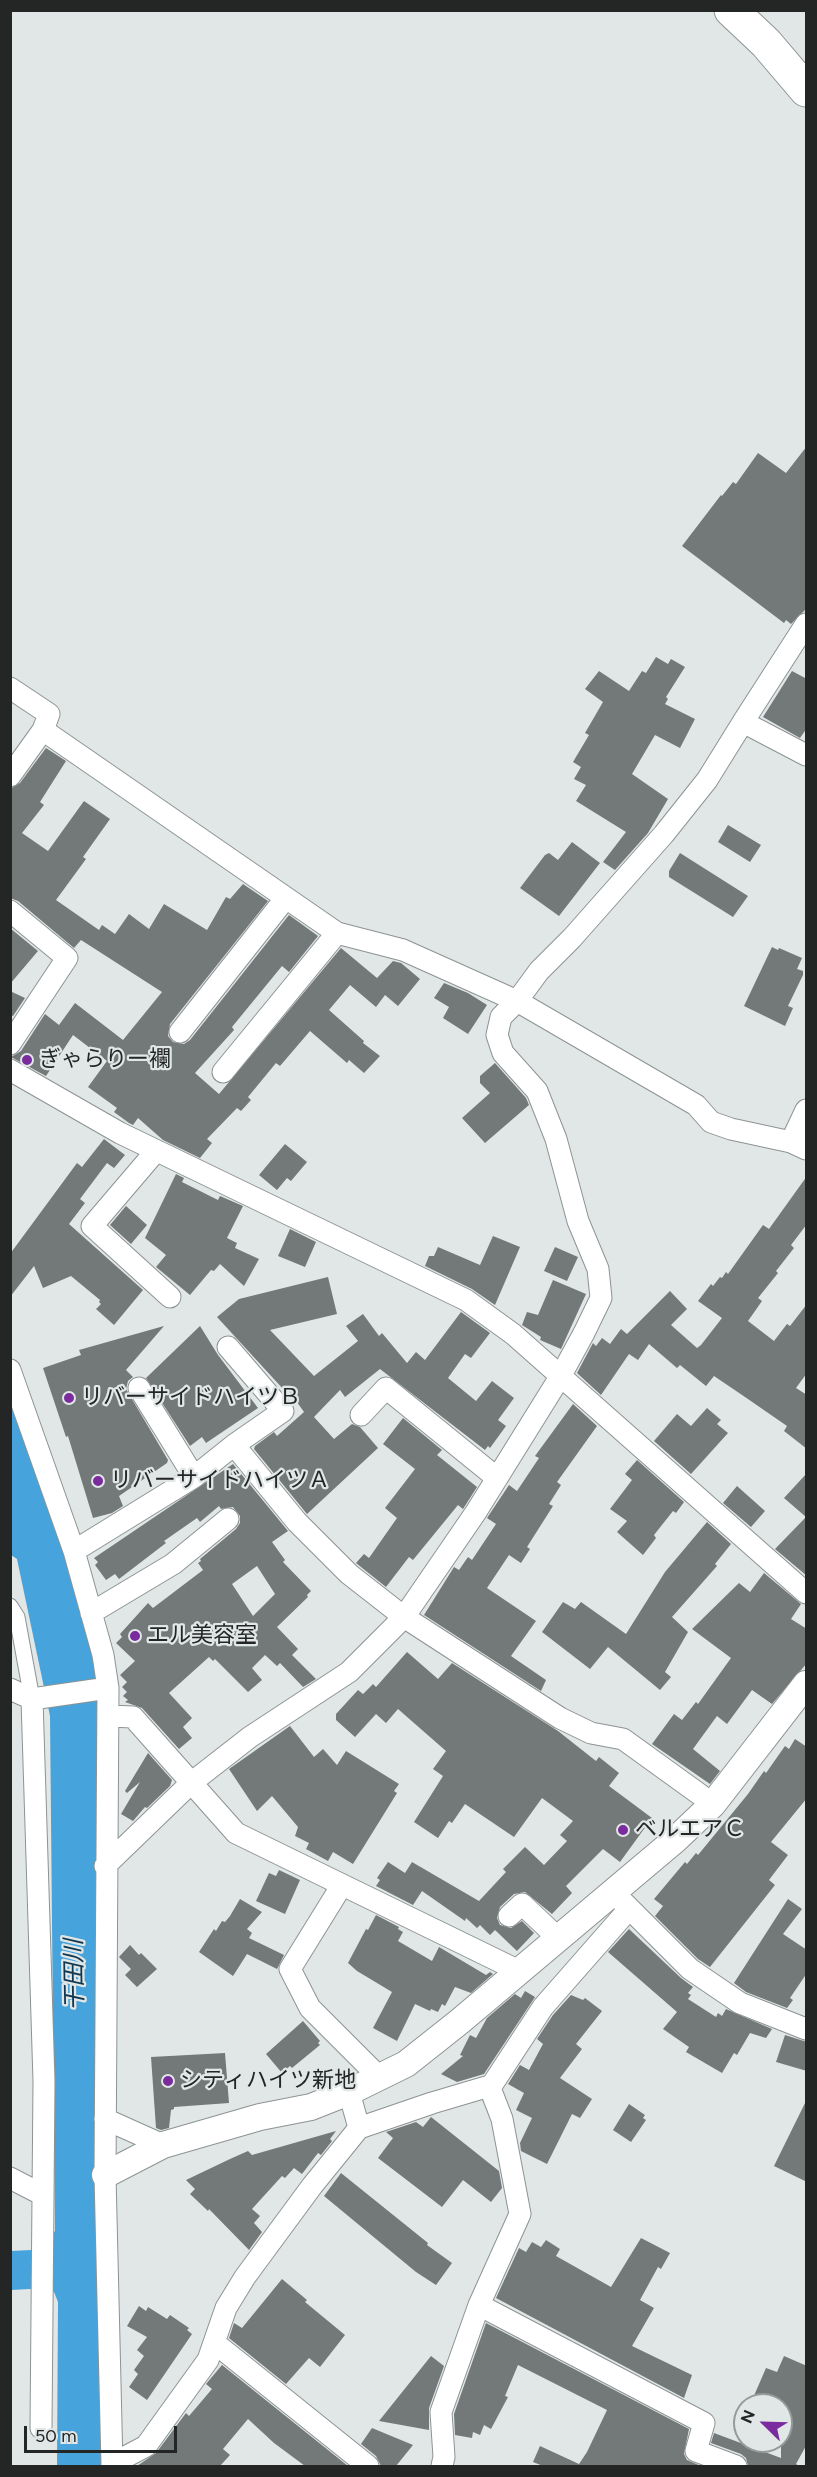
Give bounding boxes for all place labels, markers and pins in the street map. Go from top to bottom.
place label: ぎゃらりー襴 [39,1047,171,1073]
marker: ぎゃらりー襴 [20,1053,34,1067]
place label: リバーサイドハイツＢ [81,1385,301,1411]
marker: リバーサイドハイツＢ [62,1391,76,1405]
place label: リバーサイドハイツＡ [110,1468,330,1494]
marker: リバーサイドハイツＡ [91,1474,105,1488]
place label: エル美容室 [147,1623,257,1649]
marker: エル美容室 [128,1629,142,1643]
place label: ベルエアＣ [635,1817,745,1843]
marker: ベルエアＣ [616,1823,630,1837]
place label: シティハイツ新地 [180,2068,356,2094]
marker: シティハイツ新地 [161,2074,175,2088]

